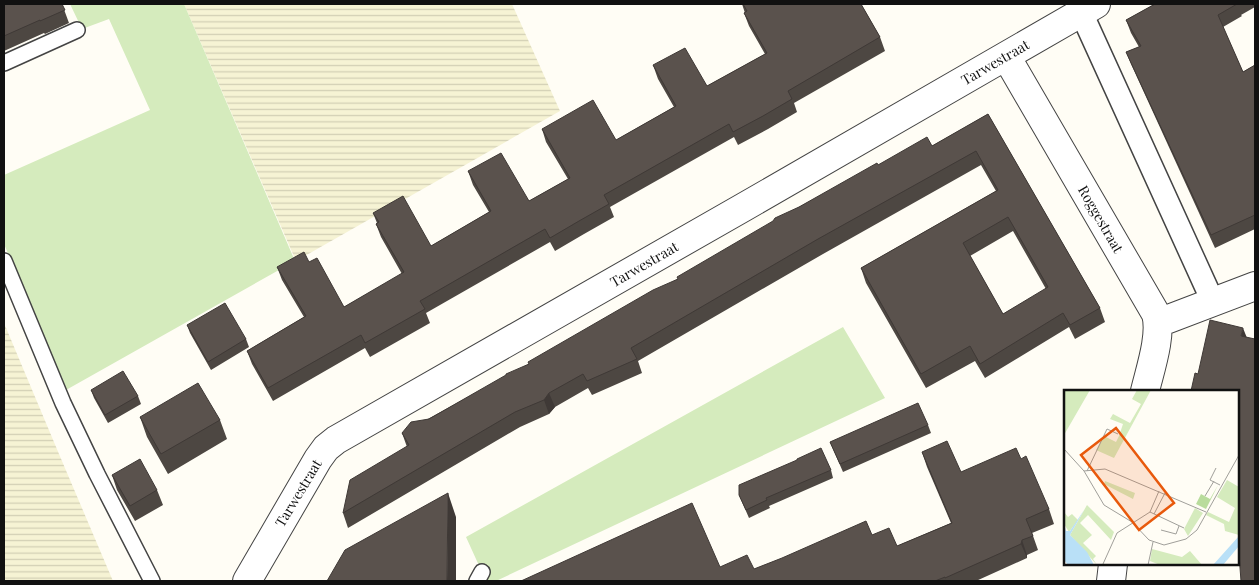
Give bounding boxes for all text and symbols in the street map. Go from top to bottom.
street label: Tarwestraat [957,34,1033,89]
street label: Roggestraat [1074,182,1128,257]
street label: Tarwestraat [606,236,682,291]
inset map [1064,390,1239,565]
street label: Tarwestraat [270,455,326,530]

